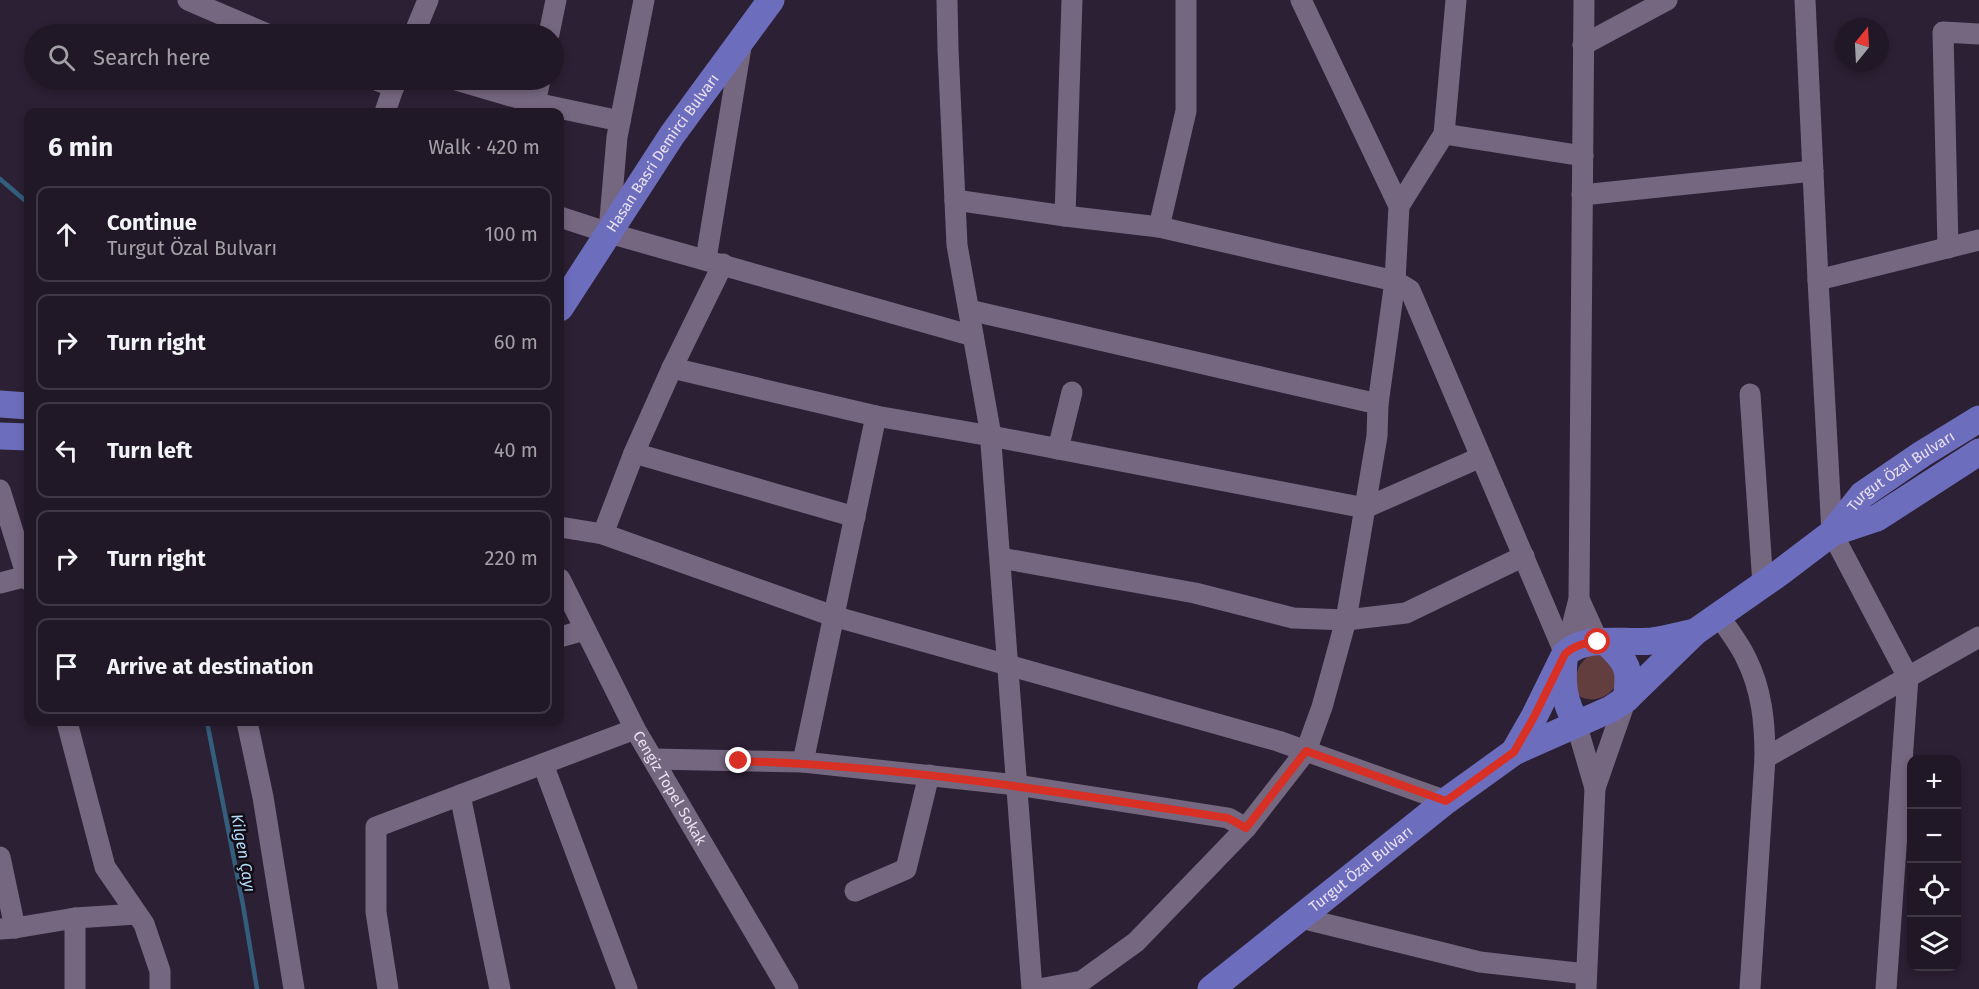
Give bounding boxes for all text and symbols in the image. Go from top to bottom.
north arrow [1835,18,1889,72]
search box [24,24,564,90]
icon: search [45,41,78,74]
text: Search here [93,44,211,71]
street label: Hasan Basri Demirci Bulvarı [603,70,723,235]
text: 6 min [48,132,113,163]
text: Walk · 420 m [428,135,540,159]
text: Continue [107,209,197,236]
icon: ahead [50,218,83,251]
text: 100 m [485,222,538,246]
text: Turgut Özal Bulvarı [107,236,277,260]
icon: right [50,326,83,359]
text: Turn right [107,329,206,356]
text: 60 m [494,330,538,354]
street label: Turgut Özal Bulvarı [1844,427,1958,515]
icon: left [50,434,83,467]
text: Turn left [107,437,192,464]
text: 40 m [494,438,538,462]
icon: right [50,542,83,575]
text: Turn right [107,545,206,572]
text: 220 m [485,546,538,570]
route start [1584,628,1610,654]
icon: arrive [50,650,83,683]
text: Arrive at destination [107,653,314,680]
street label: Cengiz Topel Sokak [629,728,710,848]
route end [725,747,751,773]
map controls [1907,755,1961,971]
button: + [1907,755,1961,809]
button: − [1907,809,1961,863]
water label: Kilgen Çayı [226,812,260,894]
street label: Turgut Özal Bulvarı [1305,822,1416,916]
button: locate [1907,863,1961,917]
button: layers [1907,917,1961,971]

